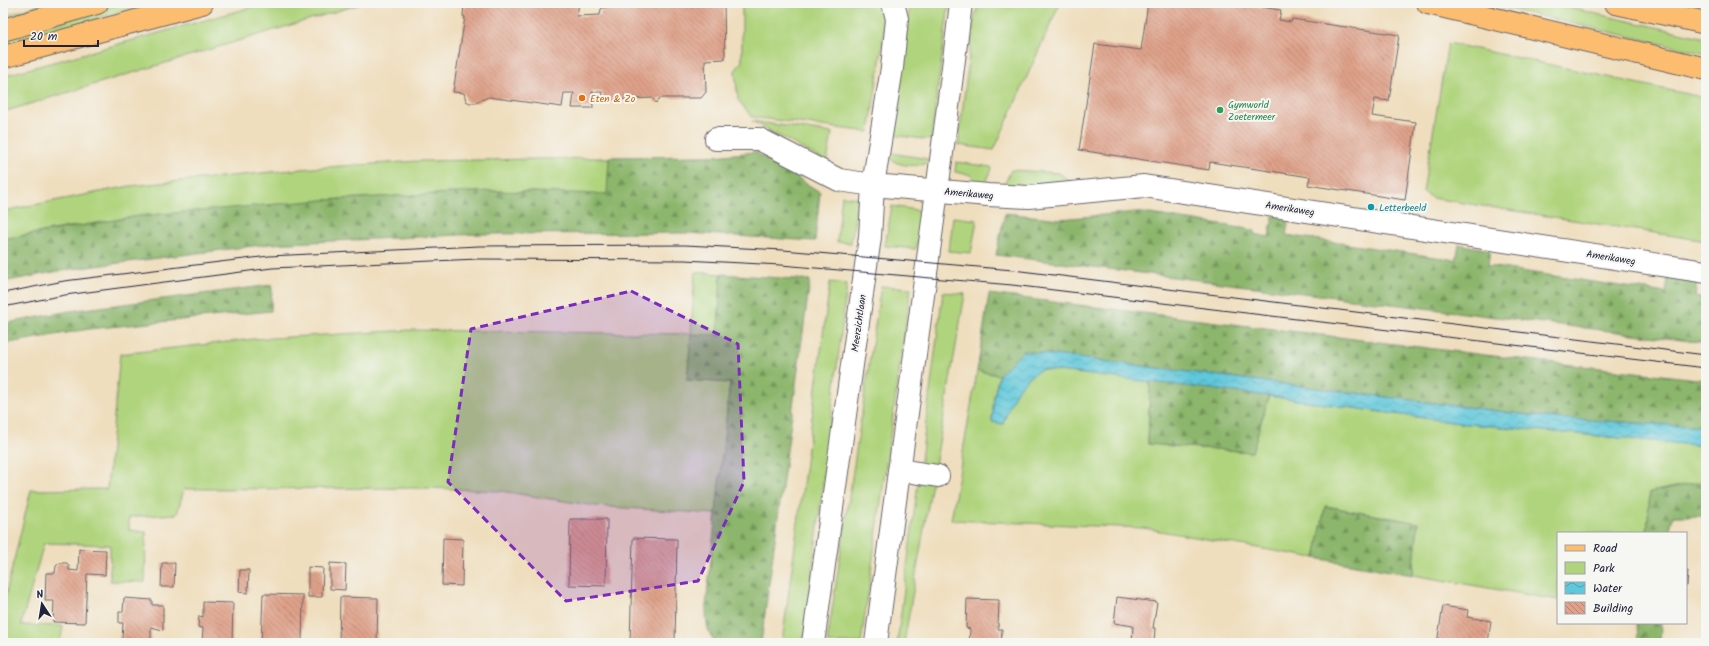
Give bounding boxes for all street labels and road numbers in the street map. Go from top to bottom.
street label: Amerikaweg [944,184,995,204]
street label: Amerikaweg [1264,197,1316,221]
street label: Amerikaweg [1585,246,1637,270]
street label: Meerzichtlaan [847,293,871,353]

